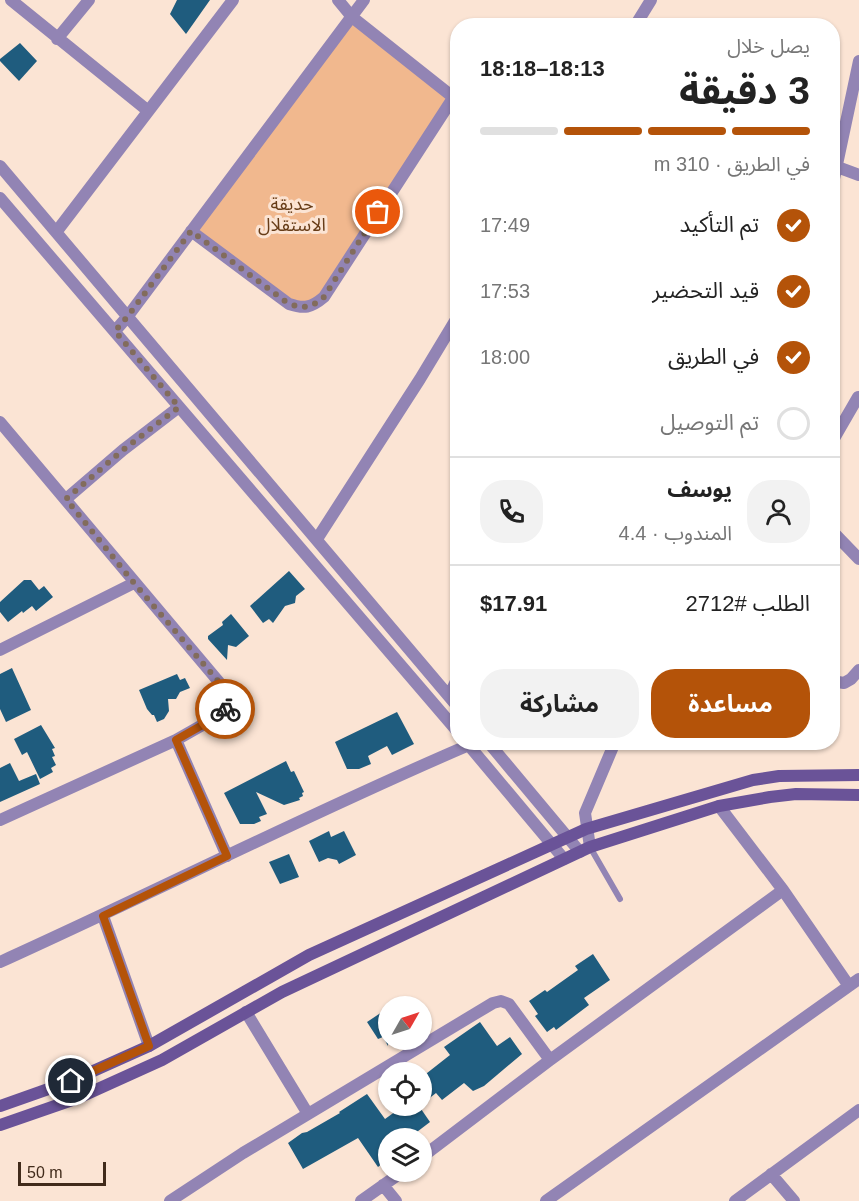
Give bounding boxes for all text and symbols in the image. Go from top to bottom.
text: يصل خلال [727,35,810,57]
text: 18:13–18:18 [480,56,605,81]
text: 3 دقيقة [679,69,810,112]
text: في الطريق · 310 m [654,153,810,175]
pin [352,186,403,237]
park label: حديقة الاستقلال [258,194,326,236]
icon: bag [361,195,394,228]
icon: check [777,209,810,242]
text: تم التأكيد [679,212,759,237]
text: 17:49 [480,214,530,236]
icon: check [777,275,810,308]
text: قيد التحضير [652,278,759,303]
text: 17:53 [480,280,530,302]
icon: check [777,341,810,374]
text: في الطريق [668,344,759,369]
text: 18:00 [480,346,530,368]
text: تم التوصيل [660,410,759,435]
text: يوسف [667,477,732,502]
button: phone [480,480,543,543]
button: person [747,480,810,543]
text: المندوب · 4.4 [619,522,732,544]
text: $17.91 [480,591,547,616]
text: الطلب #2712 [685,591,810,616]
button: مشاركة [480,669,639,738]
button: مساعدة [651,669,810,738]
courier [195,679,255,739]
icon: bike [209,693,242,726]
north arrow [378,996,432,1050]
map controls [378,996,432,1182]
pin [45,1055,96,1106]
button: locate [378,1062,432,1116]
icon: home [54,1064,87,1097]
button: layers [378,1128,432,1182]
scale bar [18,1159,106,1186]
text: 50 m [27,1164,63,1181]

